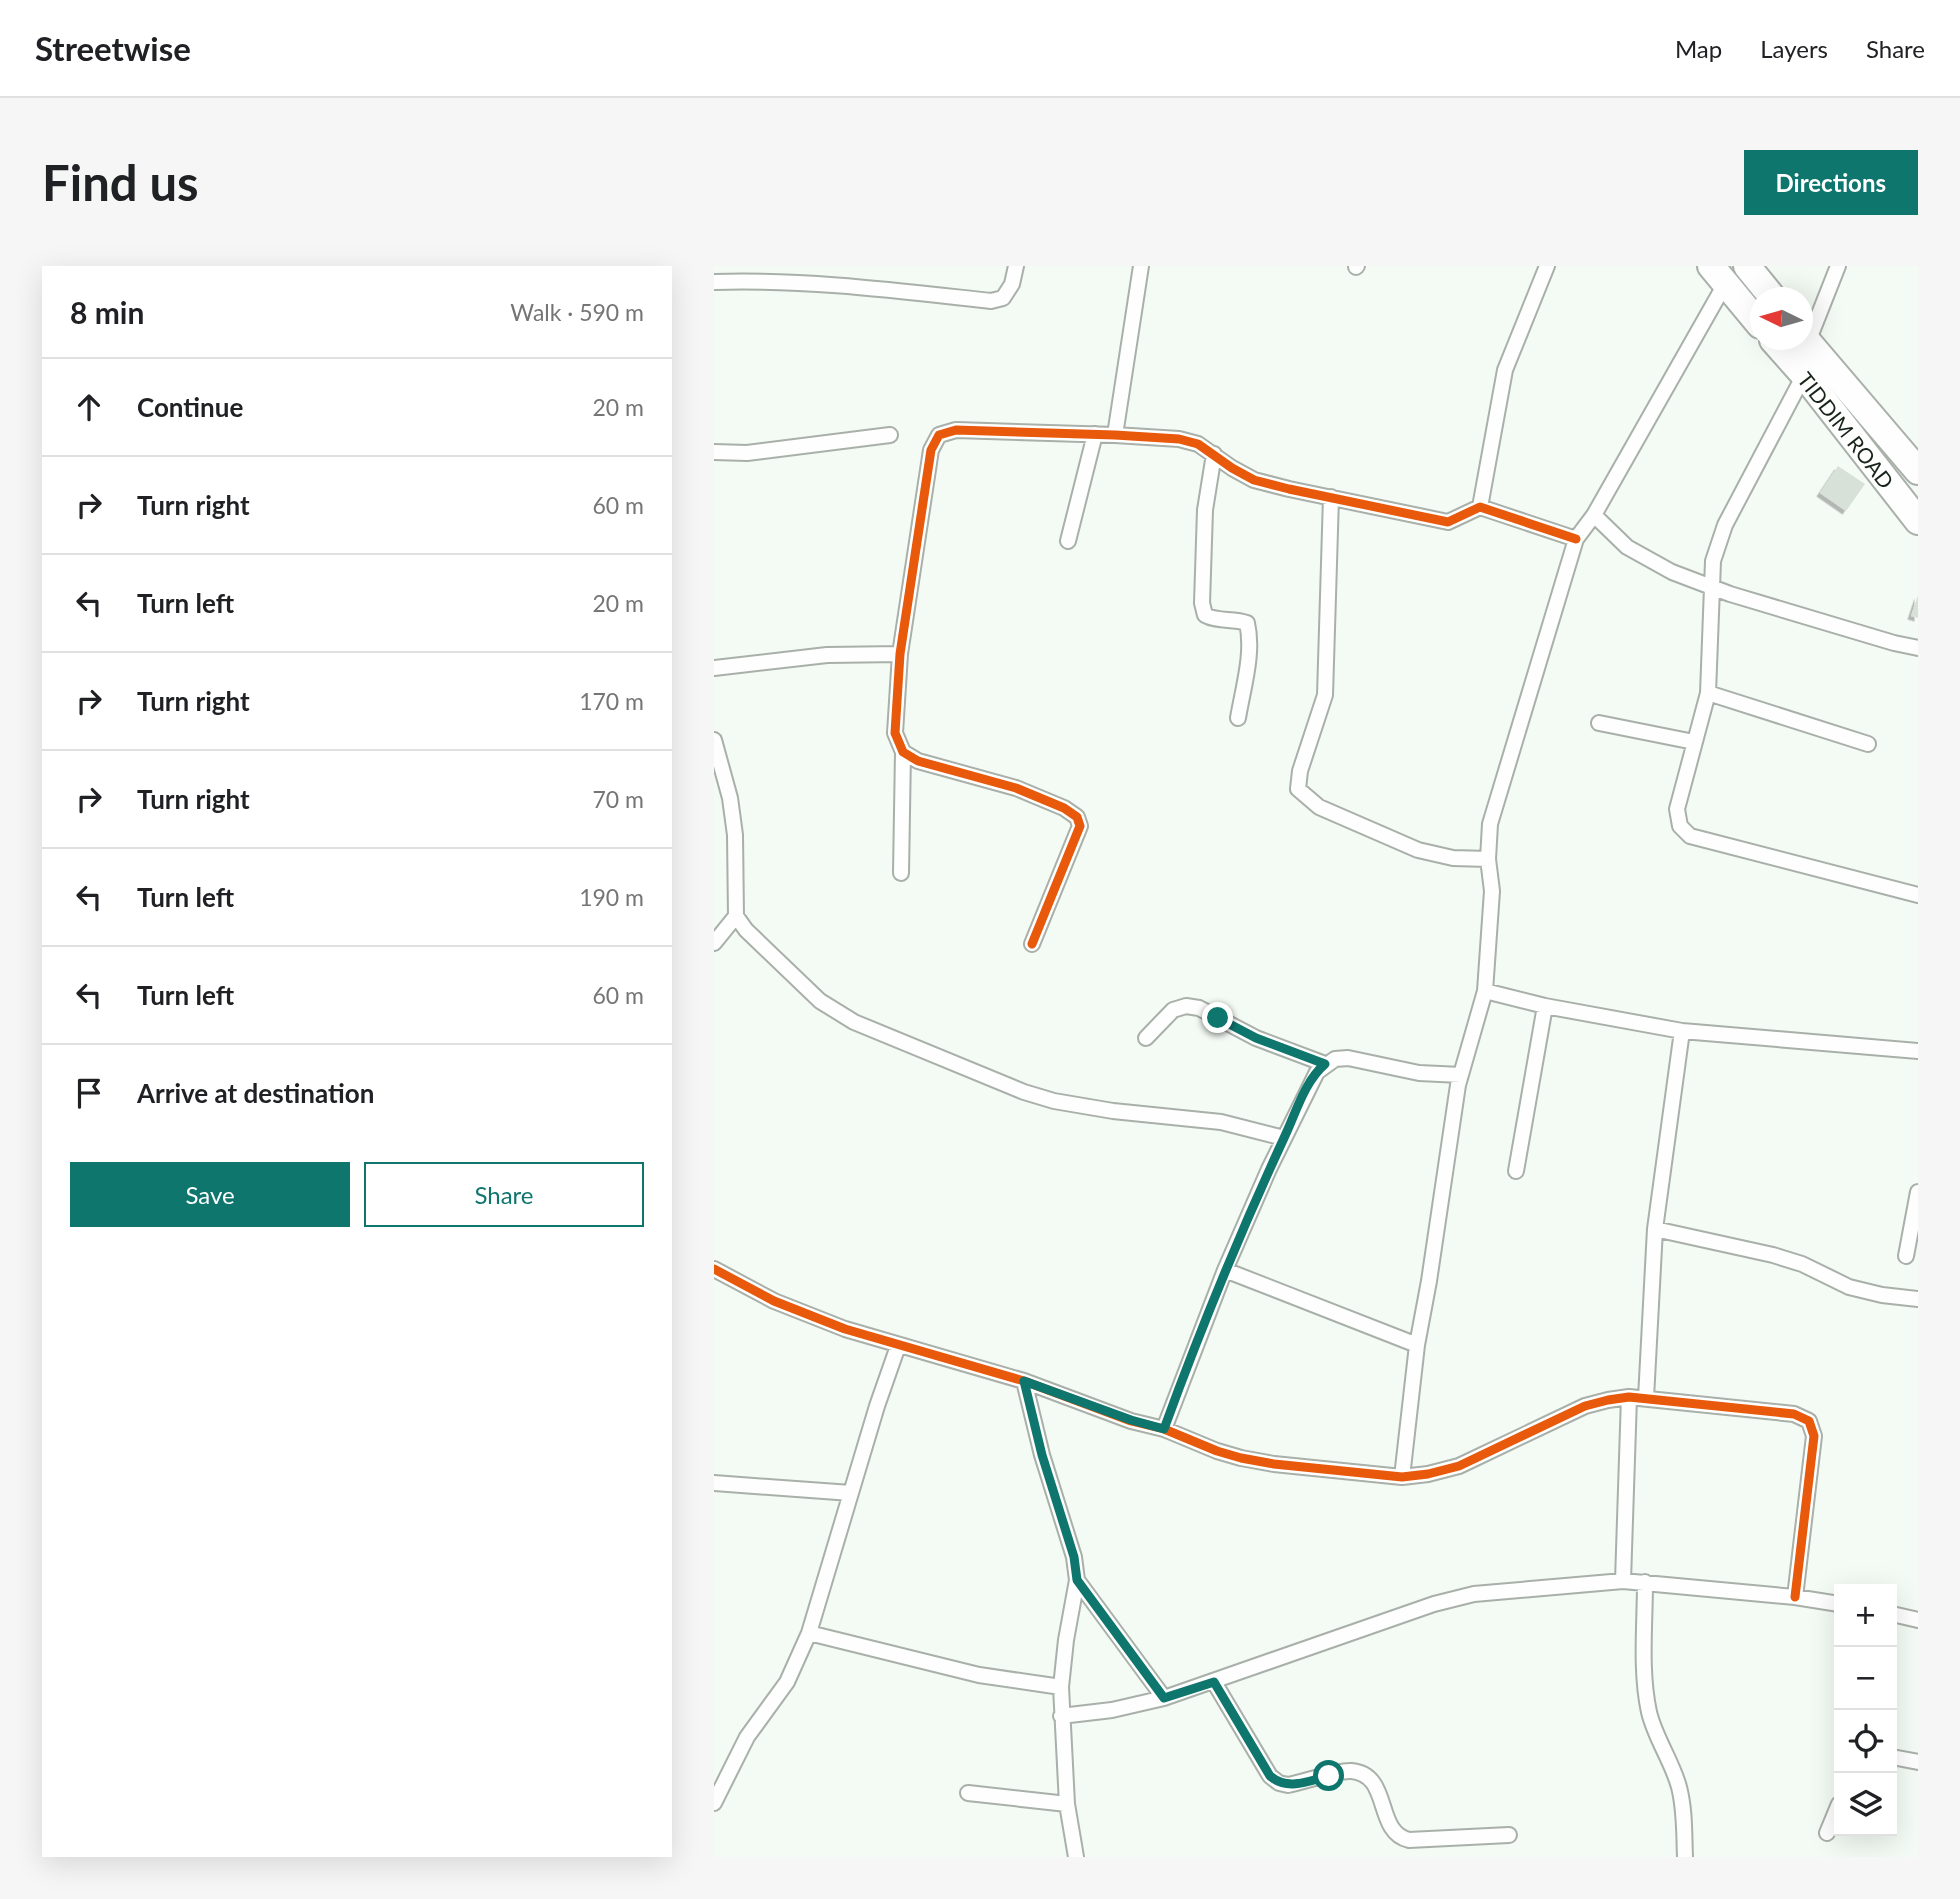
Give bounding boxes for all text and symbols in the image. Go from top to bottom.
text: Streetwise [35,28,191,68]
text: Map [1675,34,1722,63]
text: Layers [1760,34,1828,63]
text: Share [1866,34,1925,63]
button: Directions [1744,150,1918,215]
text: Find us [42,153,199,211]
north arrow [1750,287,1813,350]
text: 8 min [70,294,144,330]
text: Walk · 590 m [510,298,644,326]
street label: TIDDIM ROAD [1793,366,1900,493]
icon: ahead [70,388,108,426]
text: Continue [137,391,243,423]
text: 20 m [593,393,644,421]
icon: right [70,486,108,524]
text: Turn right [137,489,250,521]
text: 60 m [593,491,644,519]
icon: left [70,584,108,622]
text: Turn left [137,587,234,619]
text: 20 m [593,589,644,617]
icon: right [70,682,108,720]
text: Turn right [137,685,250,717]
text: 170 m [579,687,644,715]
icon: right [70,780,108,818]
text: Turn right [137,783,250,815]
text: 70 m [593,785,644,813]
icon: left [70,878,108,916]
text: Turn left [137,881,234,913]
text: 190 m [579,883,644,911]
icon: left [70,976,108,1014]
text: Turn left [137,979,234,1011]
text: 60 m [593,981,644,1009]
route end [1202,1002,1233,1033]
icon: arrive [70,1074,108,1112]
text: Arrive at destination [137,1077,374,1109]
button: Save [70,1162,350,1227]
button: Share [364,1162,644,1227]
map controls [1834,1584,1897,1836]
button: + [1834,1584,1897,1647]
button: − [1834,1647,1897,1710]
button: locate [1834,1710,1897,1773]
route start [1313,1760,1344,1791]
button: layers [1834,1773,1897,1836]

